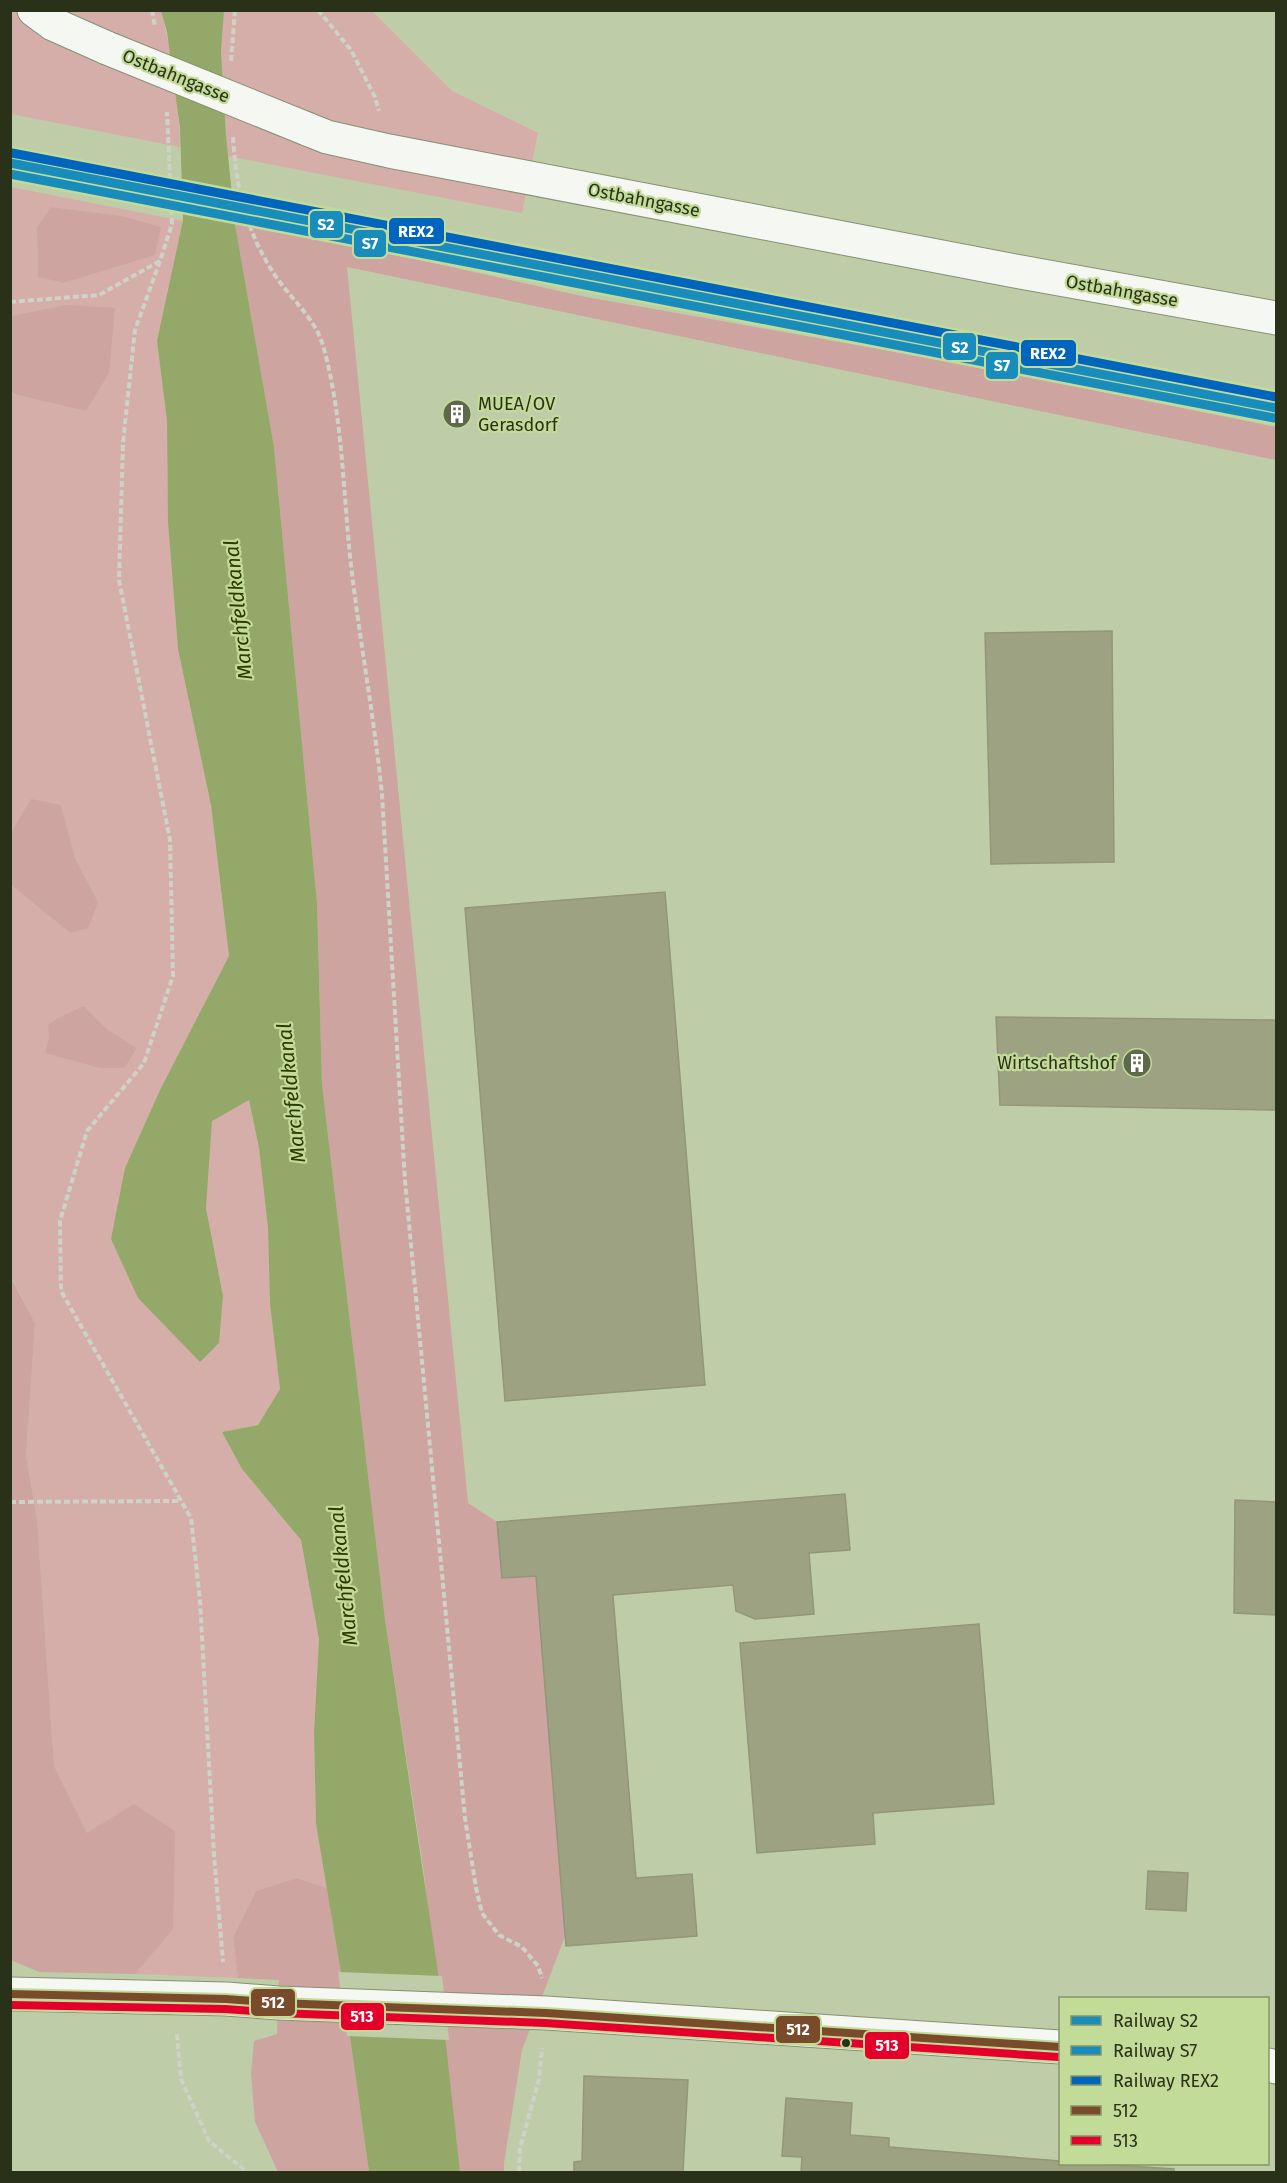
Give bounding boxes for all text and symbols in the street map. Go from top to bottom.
street label: Ostbahngasse [119,44,233,108]
street label: Ostbahngasse [586,178,702,222]
line badge: S2 [309,210,344,239]
text: S2 [317,215,335,234]
line badge: REX2 [388,217,445,245]
text: REX2 [398,222,434,241]
line badge: S7 [353,229,387,258]
text: S7 [362,234,379,253]
street label: Ostbahngasse [1064,270,1180,312]
line badge: S2 [942,332,977,361]
text: S2 [951,338,969,357]
line badge: REX2 [1020,339,1077,367]
text: REX2 [1030,344,1066,363]
line badge: S7 [985,351,1019,380]
text: S7 [994,356,1011,375]
place label: MUEA/OV Gerasdorf [478,393,560,436]
building icon: MUEA/OV Gerasdorf [441,398,473,430]
water label: Marchfeldkanal [219,539,257,681]
water label: Marchfeldkanal [272,1022,310,1164]
building icon: Wirtschaftshof [1121,1047,1153,1079]
place label: Wirtschaftshof [997,1052,1118,1074]
water label: Marchfeldkanal [324,1505,362,1647]
line badge: 512 [250,1988,296,2017]
text: 512 [261,1993,285,2012]
legend [1059,1997,1269,2165]
line badge: 513 [340,2002,385,2031]
text: 513 [350,2007,374,2026]
text: Railway S2 [1113,2010,1198,2032]
line badge: 512 [775,2015,821,2044]
text: 512 [786,2020,810,2039]
line badge: 513 [864,2031,910,2060]
text: 513 [875,2036,899,2055]
unlabelled marker [840,2037,852,2049]
text: Railway S7 [1113,2040,1197,2062]
text: Railway REX2 [1113,2070,1219,2092]
text: 512 [1113,2100,1138,2122]
text: 513 [1113,2130,1138,2152]

